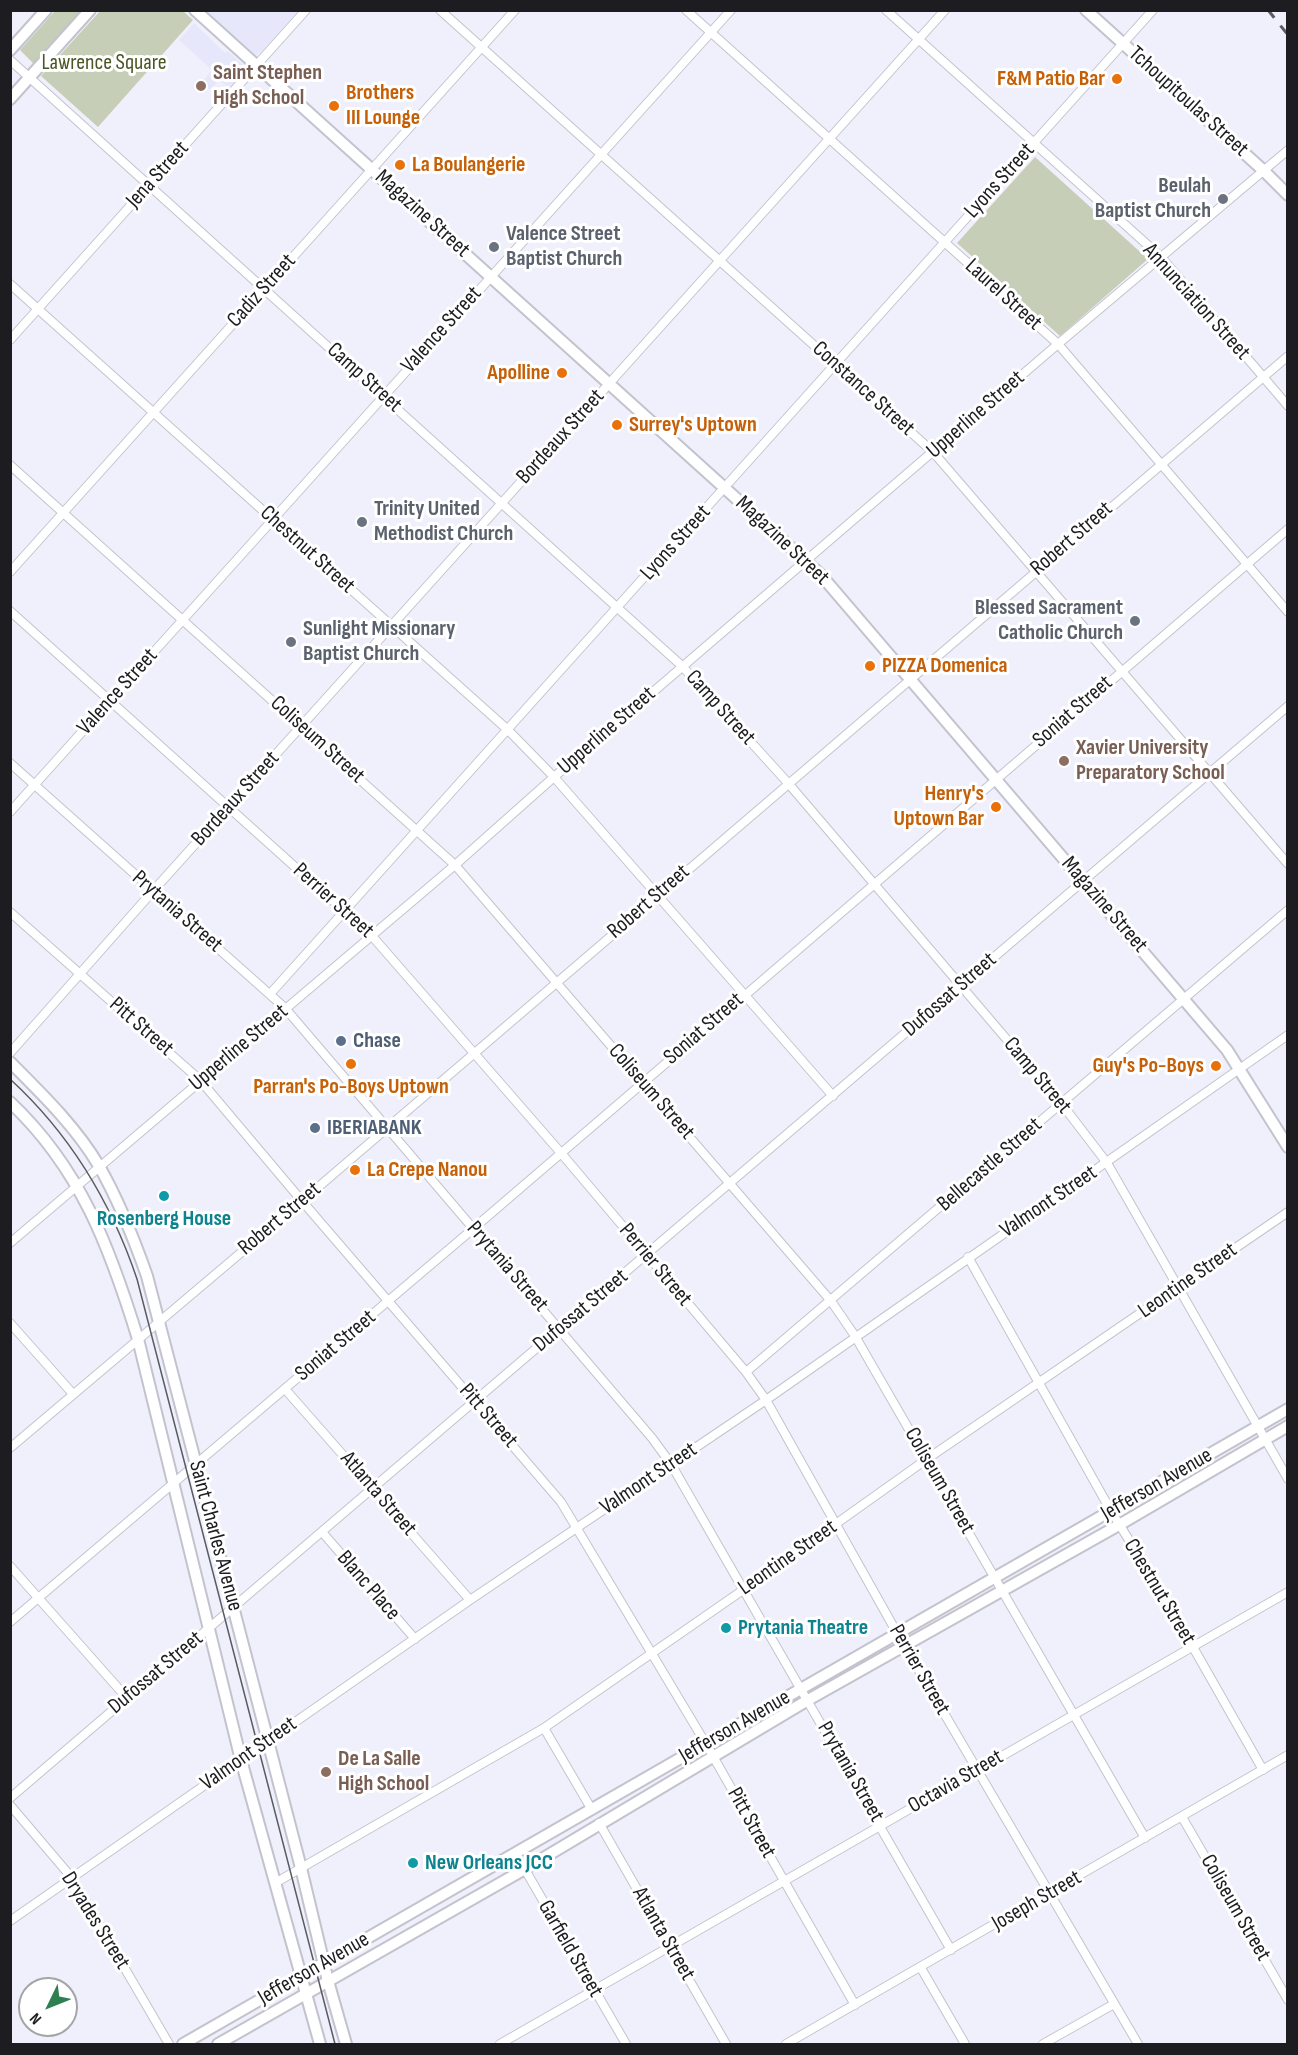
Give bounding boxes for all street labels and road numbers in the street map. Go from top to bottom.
street label: Tchoupitoulas Street [1123,41,1253,163]
street label: Jena Street [121,136,195,214]
street label: Lyons Street [959,138,1041,224]
street label: Magazine Street [369,164,475,264]
street label: Annunciation Street [1137,238,1255,366]
street label: Cadiz Street [222,249,302,333]
street label: Laurel Street [959,254,1047,336]
street label: Valence Street [396,281,488,379]
street label: Constance Street [806,336,920,442]
street label: Camp Street [321,337,407,419]
street label: Upperline Street [922,365,1030,465]
street label: Bordeaux Street [511,384,611,490]
street label: Magazine Street [730,491,834,591]
street label: Robert Street [1026,496,1118,582]
street label: Chestnut Street [254,500,360,600]
street label: Lyons Street [635,500,717,586]
street label: Valence Street [72,643,164,741]
street label: Camp Street [679,665,761,751]
street label: Soniat Street [1028,670,1118,754]
street label: Upperline Street [553,681,661,781]
street label: Coliseum Street [264,691,370,789]
street label: Bordeaux Street [186,746,286,852]
street label: Magazine Street [1055,852,1153,958]
street label: Perrier Street [287,858,379,944]
street label: Robert Street [603,859,695,945]
street label: Prytania Street [126,865,228,959]
street label: Dufossat Street [898,947,1002,1043]
street label: Soniat Street [659,987,749,1071]
street label: Pitt Street [103,992,179,1062]
street label: Upperline Street [184,999,294,1097]
street label: Camp Street [997,1032,1077,1120]
street label: Coliseum Street [602,1039,700,1145]
street label: Bellecastle Street [932,1112,1048,1218]
street label: Valmont Street [996,1160,1102,1244]
street label: Robert Street [233,1177,327,1261]
street label: Prytania Street [460,1216,554,1318]
street label: Perrier Street [613,1218,697,1312]
street label: Leontine Street [1134,1237,1242,1325]
street label: Dufossat Street [528,1264,634,1358]
street label: Soniat Street [290,1305,382,1387]
street label: Pitt Street [453,1378,523,1454]
street label: Coliseum Street [898,1423,980,1539]
street label: Valmont Street [596,1437,702,1521]
street label: Jefferson Avenue [1097,1443,1217,1527]
street label: Atlanta Street [334,1446,422,1542]
street label: Saint Charles Avenue [182,1458,248,1614]
street label: Leontine Street [734,1514,842,1602]
street label: Chestnut Street [1117,1534,1201,1650]
street label: Blanc Place [331,1546,405,1626]
street label: Perrier Street [883,1620,955,1720]
street label: Dufossat Street [103,1626,209,1720]
street label: Jefferson Avenue [675,1685,795,1769]
street label: Valmont Street [196,1711,302,1797]
street label: Prytania Street [811,1717,889,1827]
street label: Octavia Street [904,1744,1008,1820]
street label: Pitt Street [721,1783,781,1863]
street label: Coliseum Street [1194,1850,1276,1966]
street label: Joseph Street [988,1865,1086,1937]
street label: Dryades Street [55,1867,135,1975]
street label: Atlanta Street [626,1883,700,1985]
street label: Garfield Street [532,1896,608,2002]
street label: Jefferson Avenue [254,1927,374,2011]

